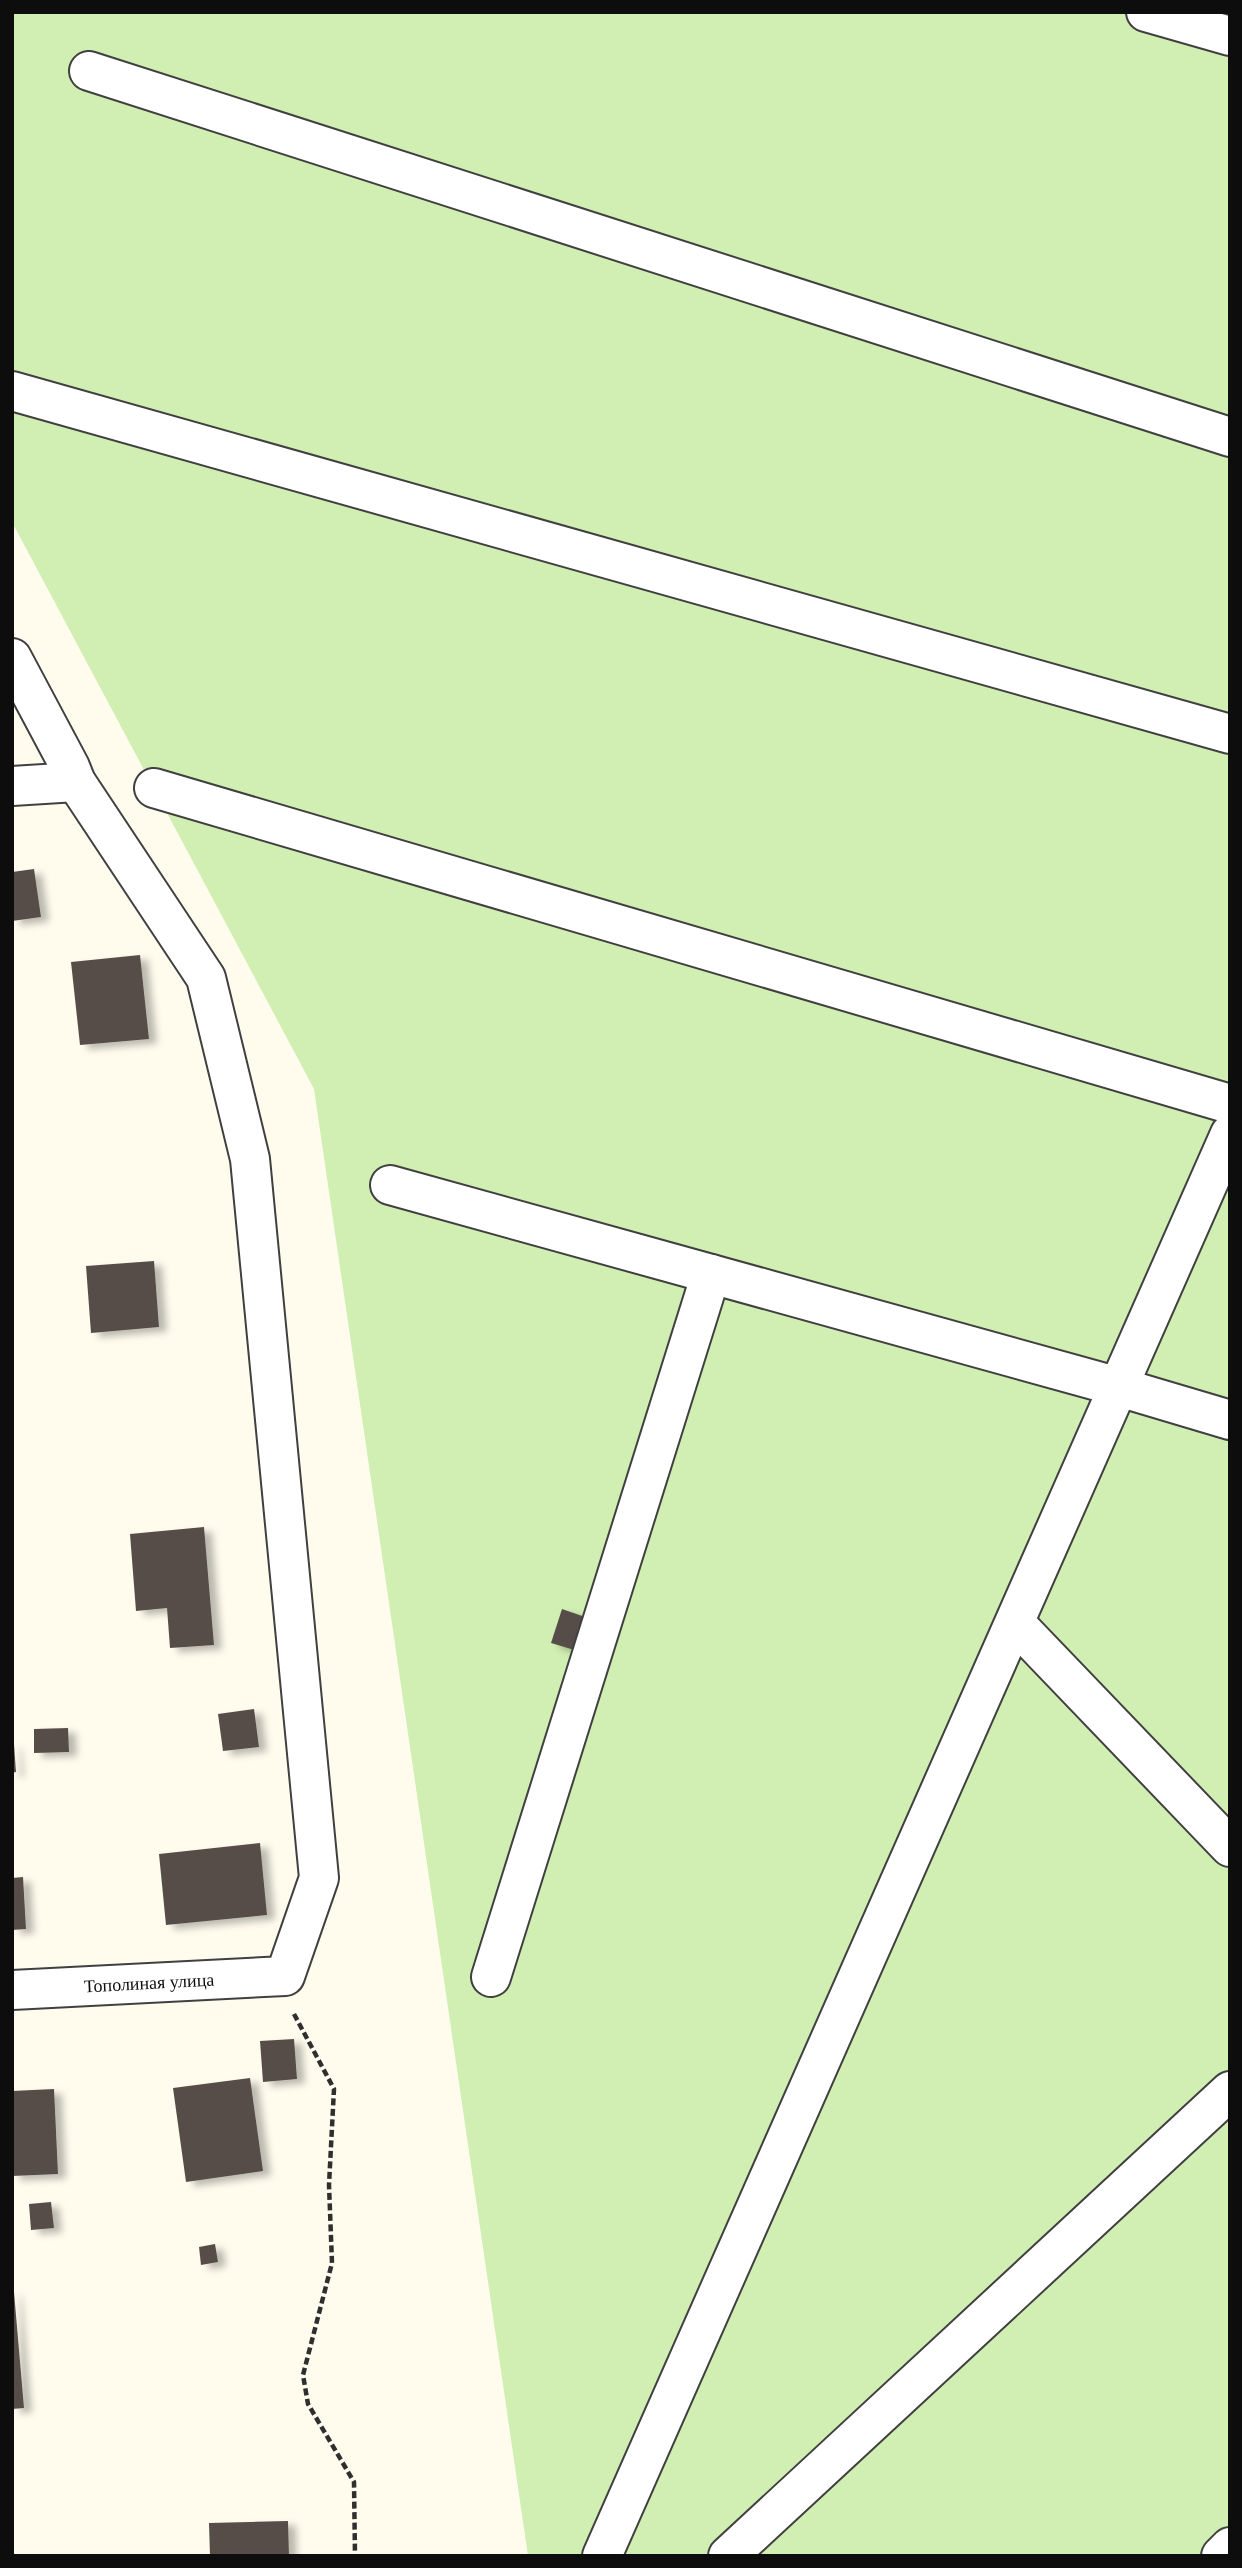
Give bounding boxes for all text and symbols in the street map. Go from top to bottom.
street label: Тополиная улица [83,1970,215,1996]

